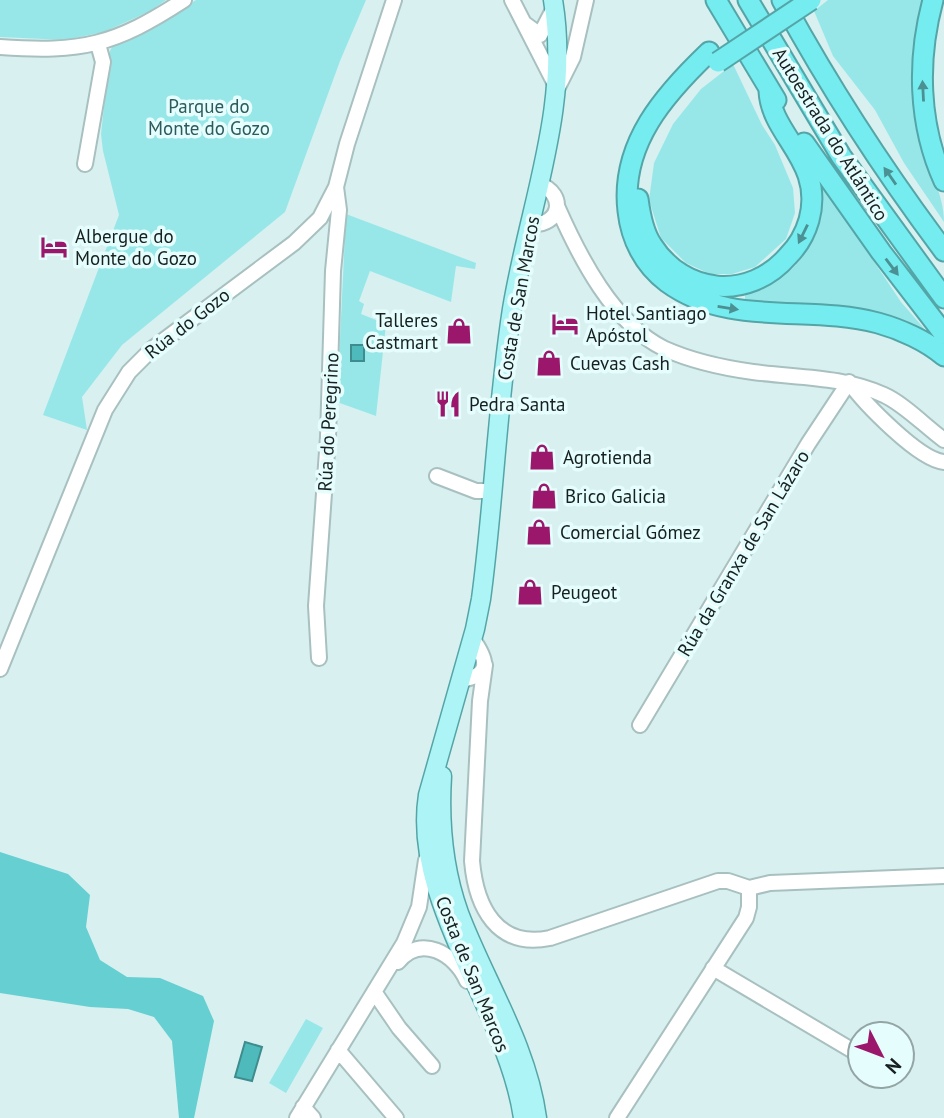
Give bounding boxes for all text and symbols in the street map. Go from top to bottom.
street label: Autoestrada do Atlántico [768,43,894,225]
one-way arrow [917,80,928,102]
park label: Parque do Monte do Gozo [148,94,270,140]
one-way arrow [883,167,897,185]
street label: Costa de San Marcos [492,214,544,382]
place label: Albergue do Monte do Gozo [75,224,197,270]
one-way arrow [797,224,808,244]
hotel icon: Albergue do Monte do Gozo [39,232,69,262]
one-way arrow [885,258,899,276]
street label: Rúa do Gozo [140,282,234,364]
place label: Hotel Santiago Apóstol [586,301,707,347]
one-way arrow [717,303,739,314]
place label: Talleres Castmart [365,308,439,354]
hotel icon: Hotel Santiago Apóstol [550,309,580,339]
shop icon: Talleres Castmart [444,316,474,346]
shop icon: Cuevas Cash [534,348,564,378]
place label: Cuevas Cash [570,351,670,375]
street label: Rúa do Peregrino [312,352,344,492]
restaurant icon: Pedra Santa [433,389,463,419]
place label: Pedra Santa [469,392,566,416]
shop icon: Agrotienda [527,442,557,472]
place label: Agrotienda [563,445,652,469]
street label: Rúa da Granxa de San Lázaro [672,445,814,661]
shop icon: Brico Galicia [529,481,559,511]
place label: Brico Galicia [565,484,666,508]
shop icon: Comercial Gómez [524,517,554,547]
place label: Comercial Gómez [560,520,701,544]
shop icon: Peugeot [515,577,545,607]
place label: Peugeot [551,580,618,604]
street label: Costa de San Marcos [431,892,515,1056]
north arrow [846,1020,916,1090]
text: N [881,1054,907,1079]

